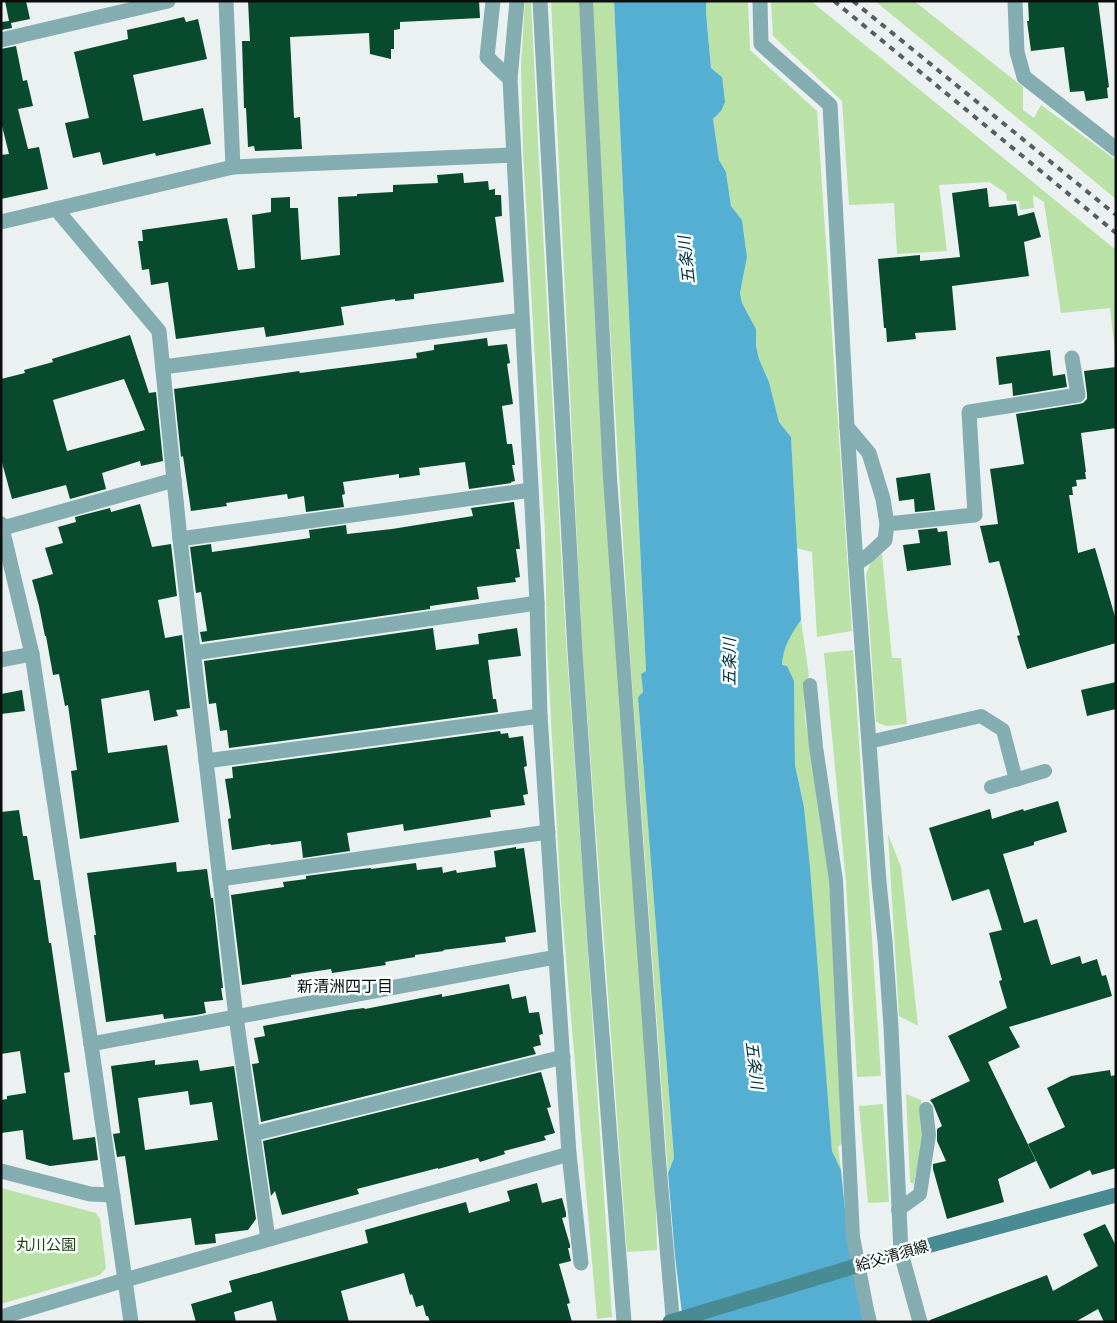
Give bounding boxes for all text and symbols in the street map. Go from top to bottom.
water label: 五条川 [675,233,699,285]
water label: 五条川 [721,636,740,686]
district label: 新清洲四丁目 [297,978,393,997]
water label: 五条川 [741,1040,766,1092]
park label: 丸川公園 [16,1236,76,1255]
street label: 給父清須線 [853,1237,931,1276]

